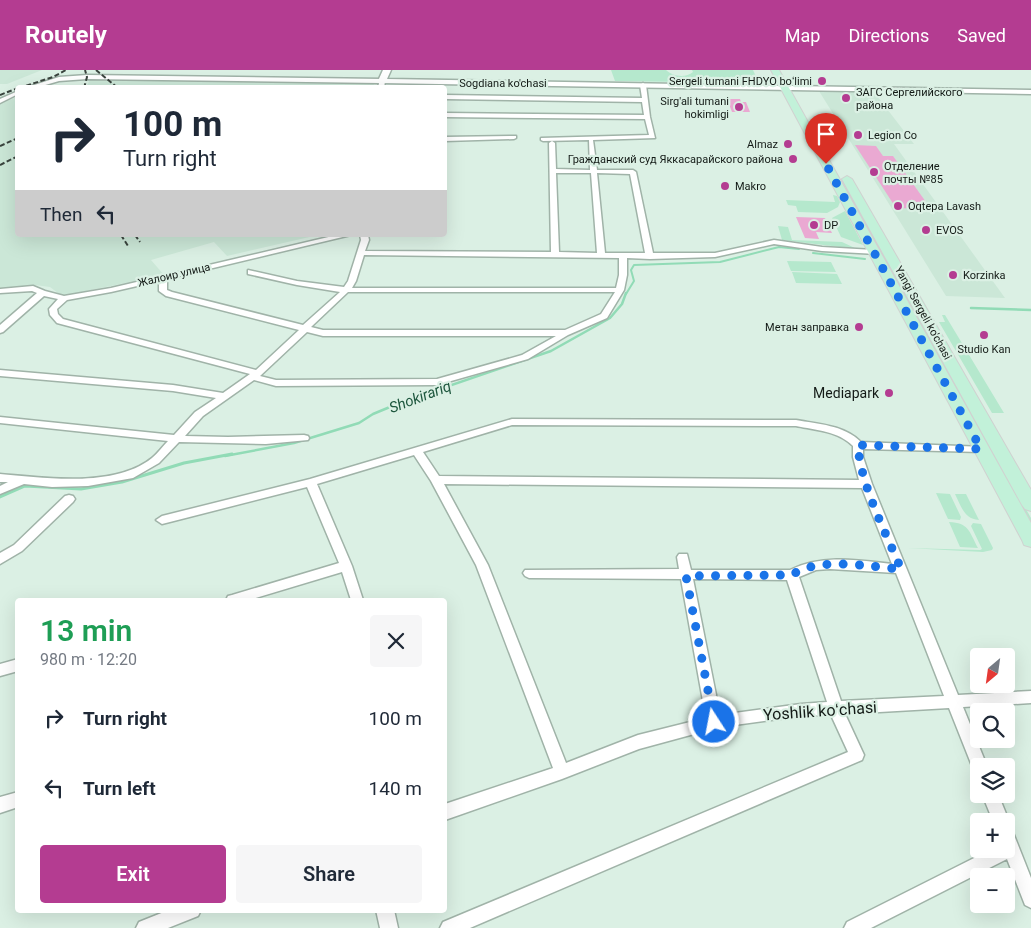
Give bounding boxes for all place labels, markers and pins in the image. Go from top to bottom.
place label: Sergeli tumani FHDYO boʻlimi [669,75,812,88]
marker: Sergeli tumani FHDYO boʻlimi [816,75,828,87]
place label: ЗАГС Сергелийского района [856,86,963,112]
marker: ЗАГС Сергелийского района [840,92,852,104]
place label: Sirg'ali tumani hokimligi [660,95,729,121]
marker: Sirg'ali tumani hokimligi [733,101,745,113]
pin [805,113,847,164]
marker: Legion Co [852,129,864,141]
place label: Legion Co [868,129,917,142]
place label: Almaz [747,138,779,151]
marker: Almaz [782,138,794,150]
place label: Гражданский суд Яккасарайского района [568,153,783,166]
marker: Гражданский суд Яккасарайского района [787,153,799,165]
place label: Отделение почты №85 [884,160,943,186]
marker: Отделение почты №85 [868,166,880,178]
marker: Makro [719,180,731,192]
place label: Makro [735,180,766,193]
marker: Oqtepa Lavash [892,200,904,212]
place label: Oqtepa Lavash [908,200,981,213]
marker: DP [808,219,820,231]
place label: DP [824,219,838,232]
marker: EVOS [920,224,932,236]
place label: EVOS [936,224,964,237]
marker: Korzinka [947,269,959,281]
place label: Korzinka [963,269,1006,282]
place label: Метан заправка [765,321,849,334]
marker: Метан заправка [853,321,865,333]
marker: Studio Kan [978,329,990,341]
place label: Studio Kan [957,343,1011,356]
place label: Mediapark [813,385,880,401]
marker: Mediapark [883,387,895,399]

